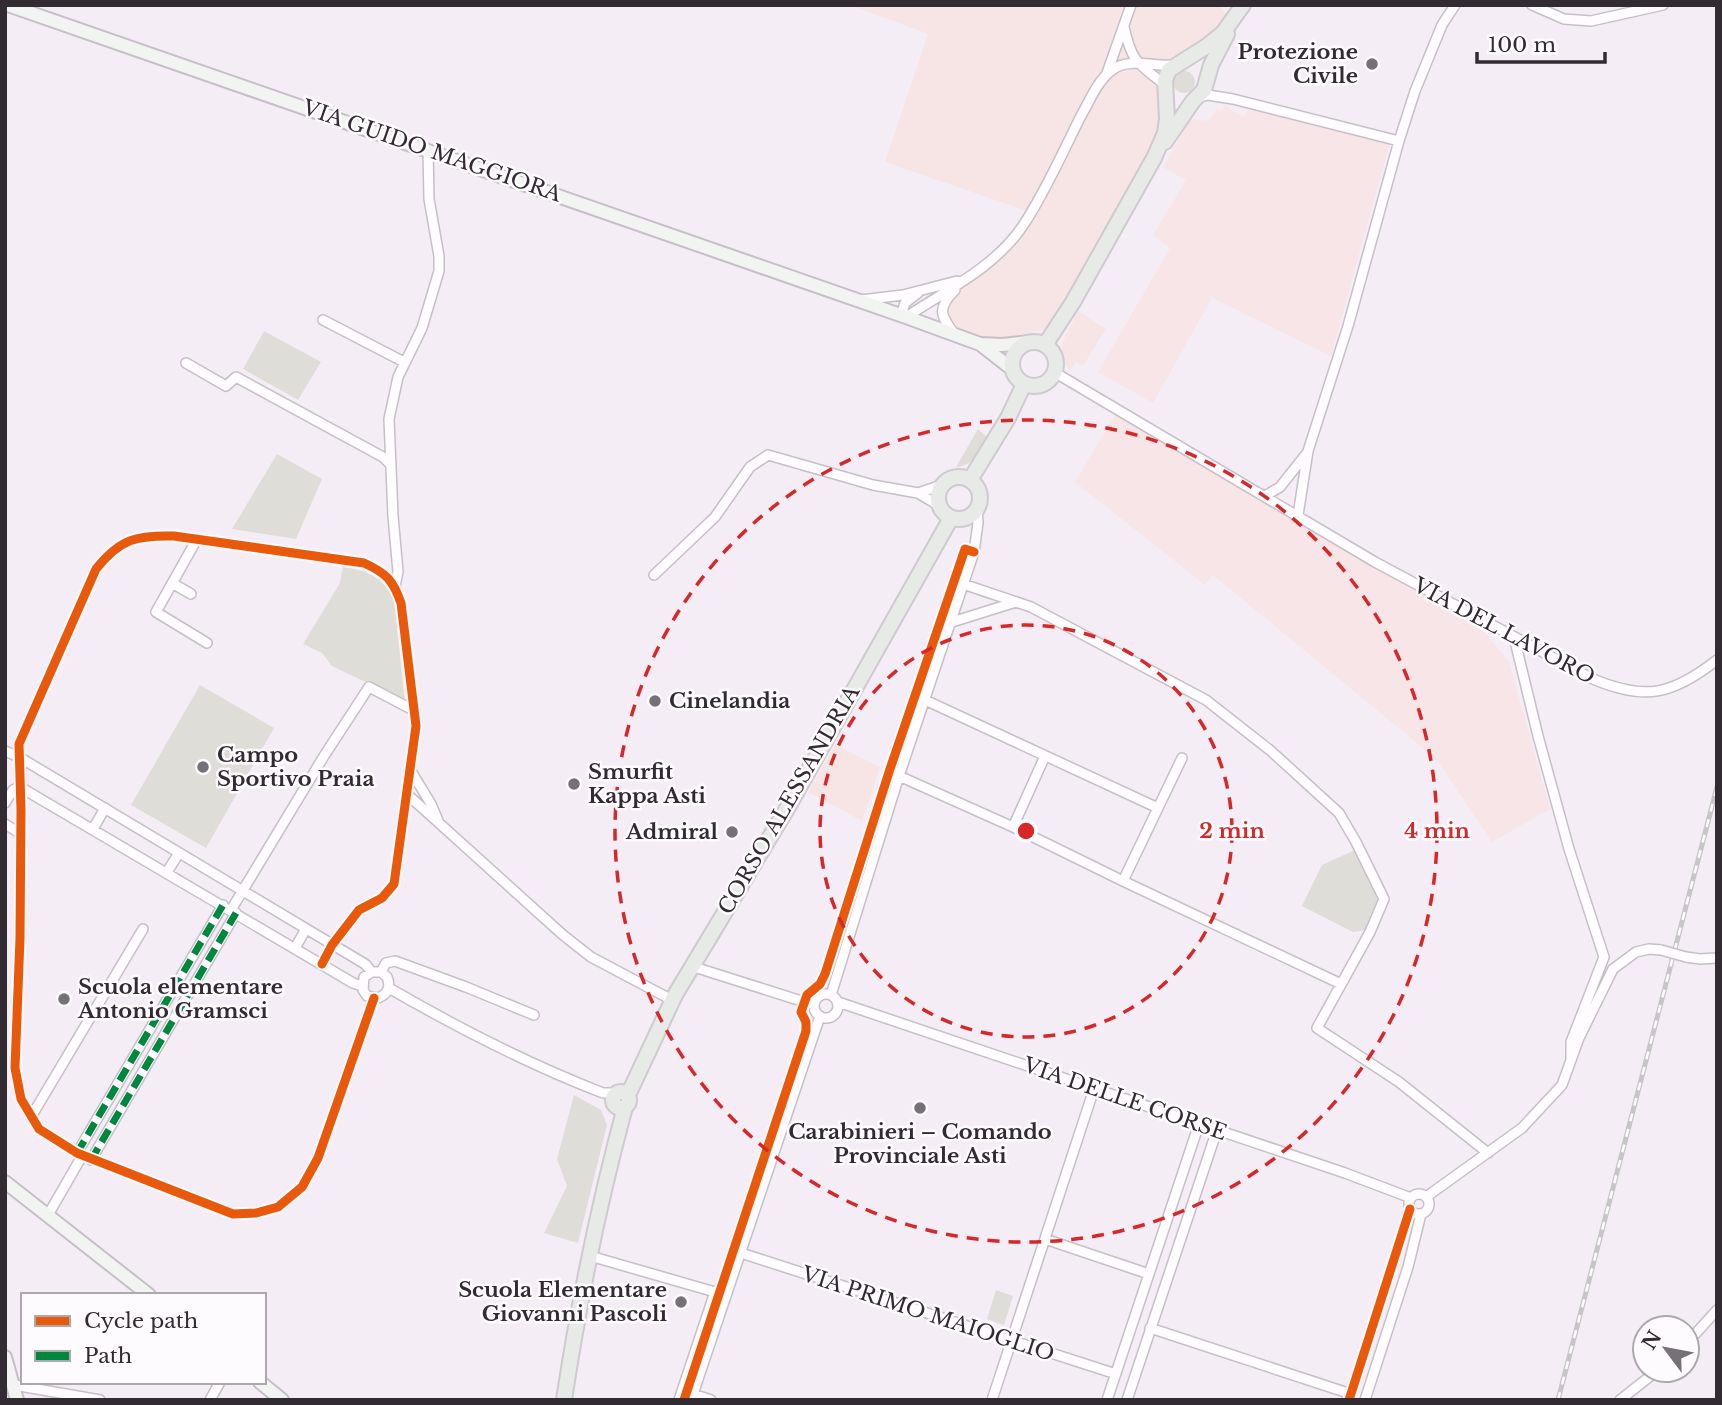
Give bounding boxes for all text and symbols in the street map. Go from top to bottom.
scale bar [1477,21,1605,65]
text: 100 m [1488,32,1556,58]
place label: Protezione Civile [1238,39,1358,89]
marker: Protezione Civile [1364,56,1380,72]
street label: VIA GUIDO MAGGIORA [298,94,566,208]
street label: VIA DEL LAVORO [1408,572,1599,690]
street label: CORSO ALESSANDRIA [713,680,866,919]
place label: Cinelandia [669,688,790,714]
marker: Cinelandia [647,693,663,709]
place label: Campo Sportivo Praia [217,742,374,792]
marker: Campo Sportivo Praia [195,759,211,775]
place label: Smurfit Kappa Asti [588,759,706,809]
marker: Smurfit Kappa Asti [566,776,582,792]
text: 2 min [1199,818,1265,844]
text: 4 min [1404,818,1470,844]
place label: Admiral [625,819,719,845]
centre of rings [1014,819,1038,843]
marker: Admiral [724,824,740,840]
place label: Scuola elementare Antonio Gramsci [77,974,283,1024]
marker: Scuola elementare Antonio Gramsci [56,991,72,1007]
street label: VIA DELLE CORSE [1019,1052,1230,1146]
marker: Carabinieri – Comando Provinciale Asti [912,1100,928,1116]
place label: Carabinieri – Comando Provinciale Asti [788,1119,1052,1169]
street label: VIA PRIMO MAIOGLIO [798,1261,1058,1367]
place label: Scuola Elementare Giovanni Pascoli [458,1277,667,1327]
legend [21,1293,266,1384]
marker: Scuola Elementare Giovanni Pascoli [673,1294,689,1310]
text: Cycle path [84,1308,198,1334]
north arrow [1631,1314,1701,1384]
text: N [1638,1326,1667,1354]
text: Path [84,1343,132,1369]

